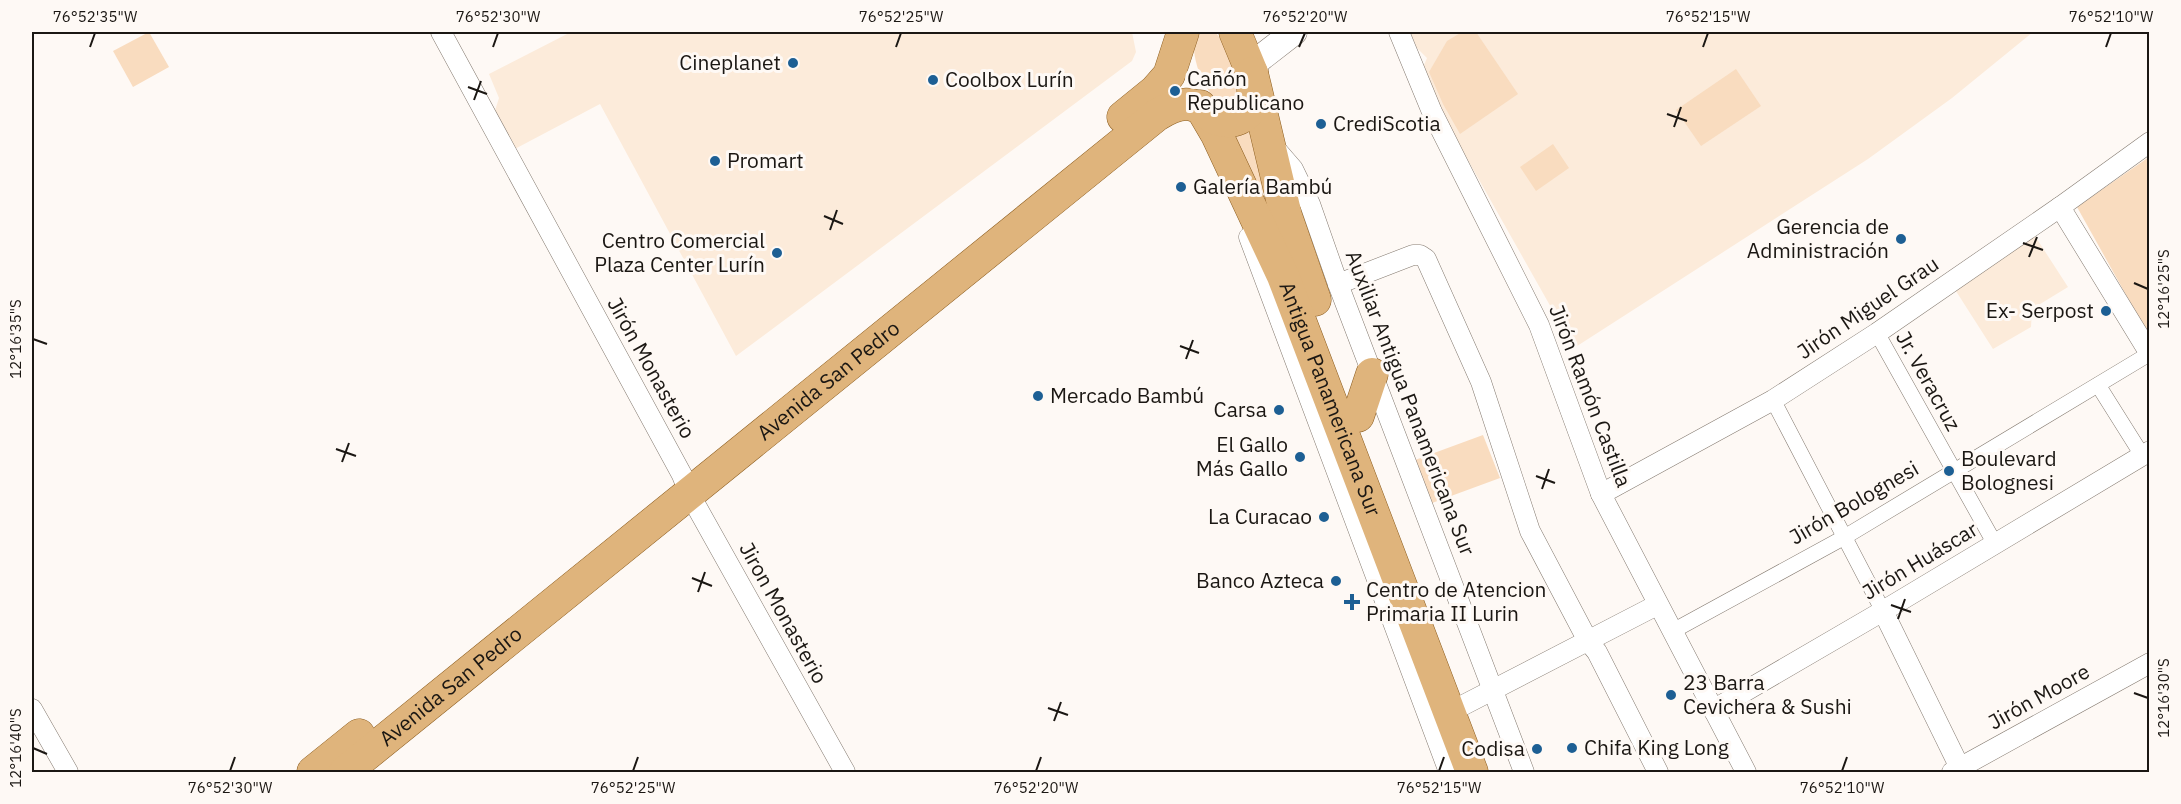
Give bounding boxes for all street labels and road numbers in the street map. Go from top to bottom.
street label: Auxiliar Antigua Panamericana Sur [1340,246,1482,559]
street label: Jirón Miguel Grau [1791,249,1944,365]
street label: Antigua Panamericana Sur [1273,278,1388,520]
street label: Jirón Monasterio [601,292,702,443]
street label: Jirón Ramón Castilla [1543,300,1639,491]
street label: Avenida San Pedro [751,314,905,446]
street label: Jr. Veracruz [1890,326,1968,436]
street label: Jirón Bolognesi [1784,454,1923,551]
street label: Jirón Huáscar [1857,515,1983,606]
street label: Jiron Monasterio [733,537,834,688]
street label: Avenida San Pedro [373,619,527,752]
street label: Jirón Moore [1983,657,2094,736]

